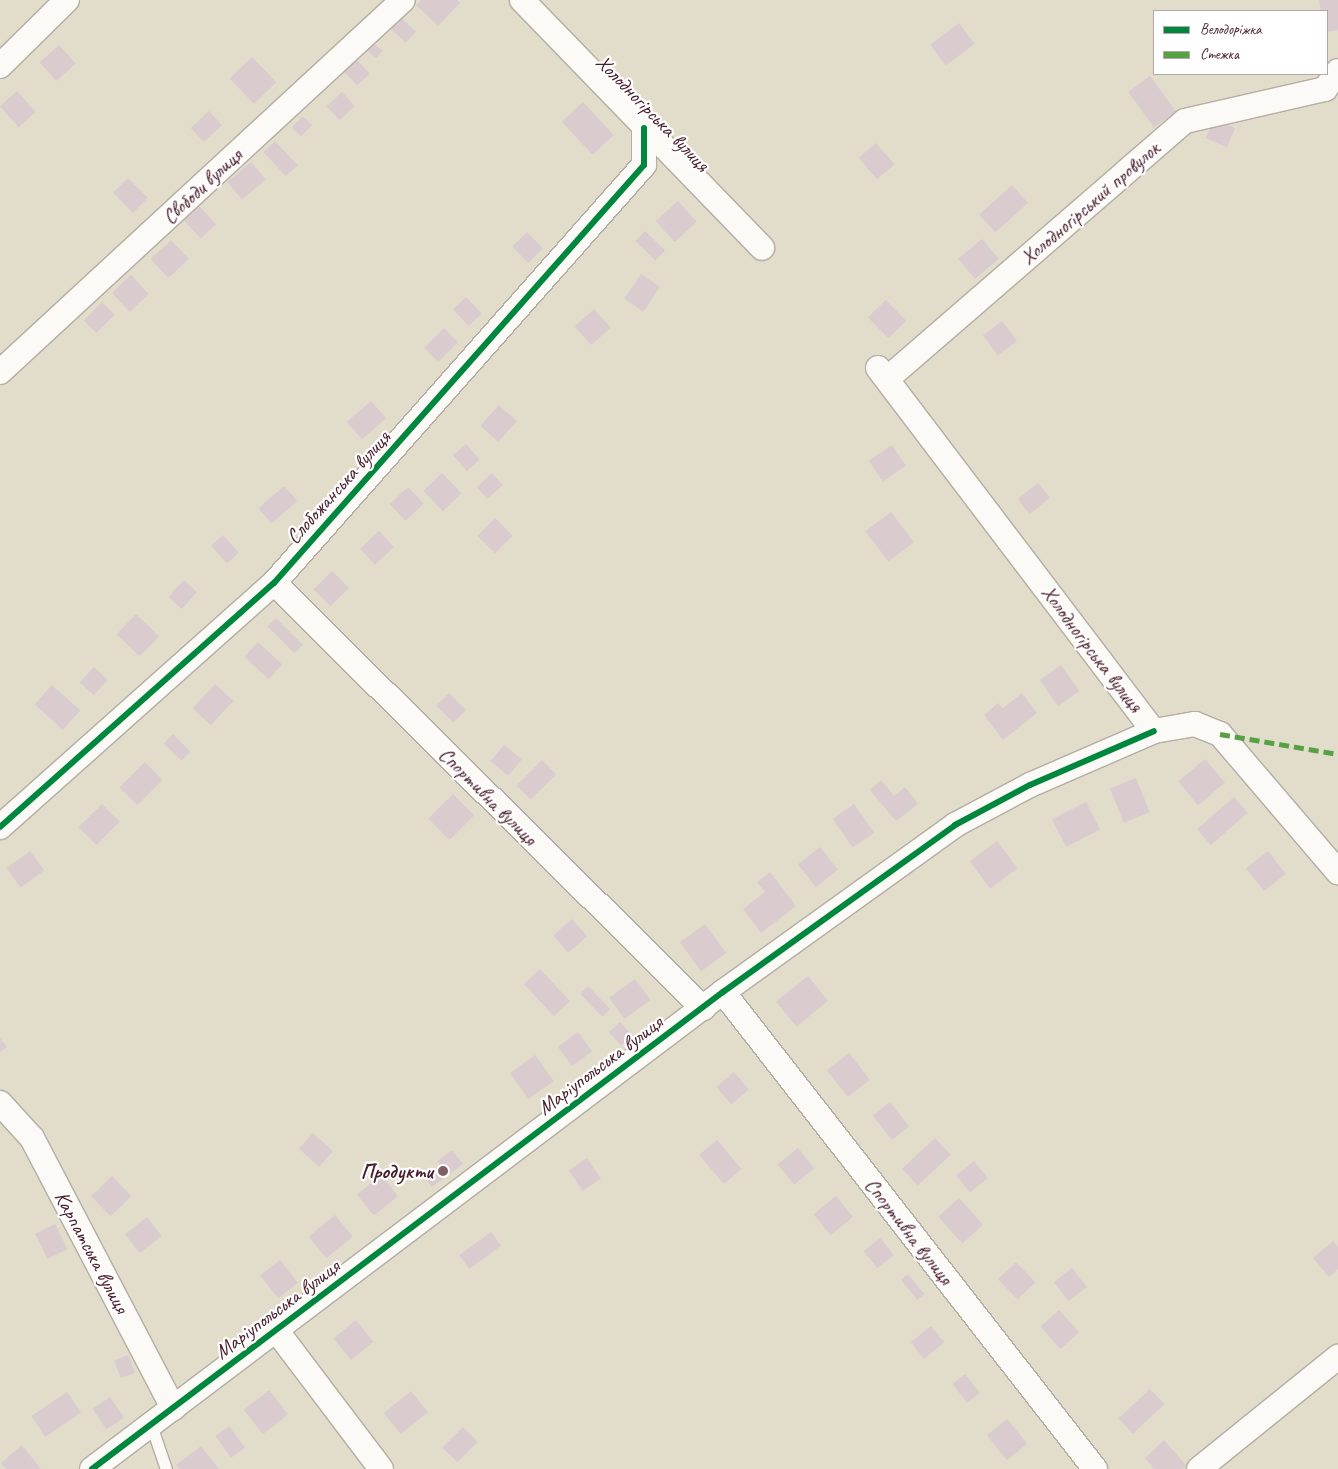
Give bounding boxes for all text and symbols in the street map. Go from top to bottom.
legend [1153,10,1328,75]
text: Велодоріжка [1200,20,1261,39]
text: Стежка [1200,45,1239,64]
street label: Холодногірська вулиця [591,49,715,177]
street label: Холодногірський провулок [1015,136,1165,270]
street label: Свободи вулиця [157,143,247,229]
street label: Слобожанська вулиця [280,425,396,549]
street label: Холодногірська вулиця [1036,580,1148,718]
street label: Спортивна вулиця [434,742,542,850]
street label: Маріупольська вулиця [533,1010,667,1120]
place label: Продукти [361,1158,433,1184]
marker: Продукти [437,1165,449,1177]
street label: Спортивна вулиця [860,1173,958,1289]
street label: Карпатська вулиця [49,1187,135,1317]
street label: Маріупольська вулиця [210,1254,344,1364]

